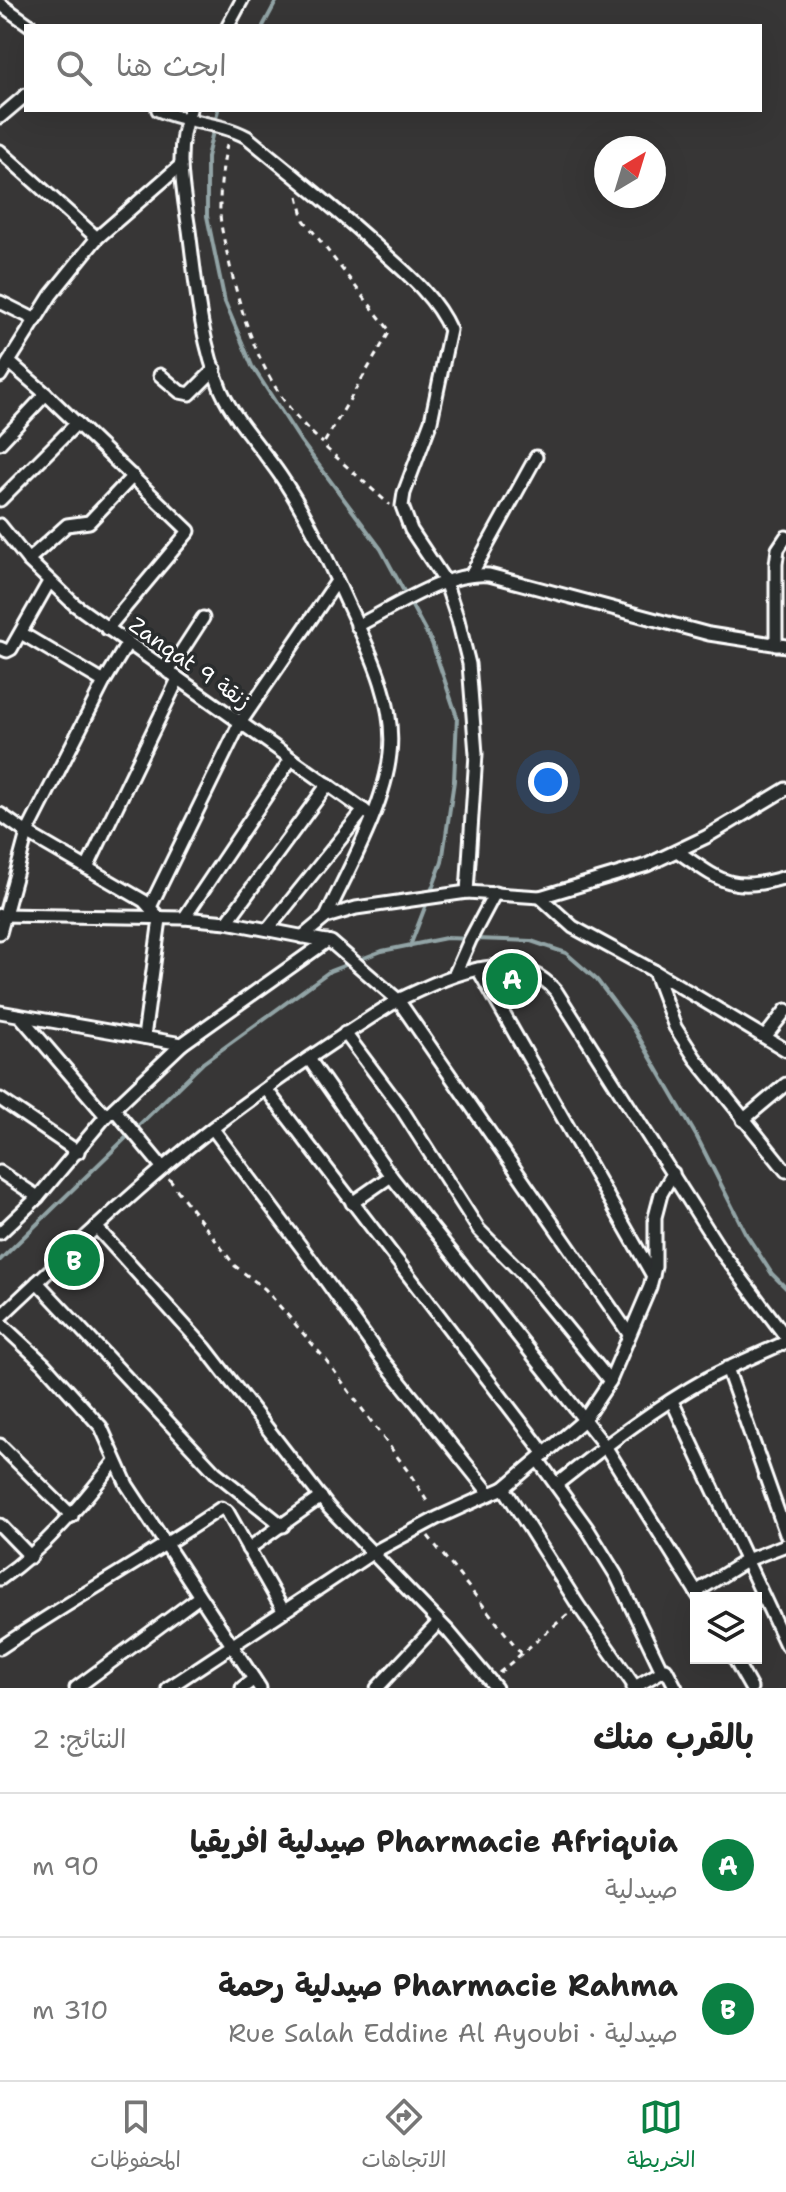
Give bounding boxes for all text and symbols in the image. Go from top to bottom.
search box [24,24,762,112]
text: ابحث هنا [116,45,227,86]
icon: search [52,46,96,90]
north arrow [594,136,666,208]
street label: Zanqat 9 زنقة [123,610,257,716]
your location [528,762,568,802]
pin: A [486,949,538,1009]
pin: B [48,1230,100,1290]
map controls [690,1592,762,1664]
button: layers [690,1592,762,1664]
text: بالقرب منك [593,1714,754,1760]
text: النتائج: 2 [32,1721,126,1756]
text: Pharmacie Afriquia صيدلية افريقيا [190,1821,678,1862]
text: 90 m [32,1848,99,1883]
text: A [718,1848,738,1883]
text: صيدلية [605,1871,678,1906]
text: Pharmacie Rahma صيدلية رحمة [218,1965,678,2006]
text: 310 m [32,1992,108,2027]
text: B [720,1992,736,2027]
text: صيدلية · Rue Salah Eddine Al Ayoubi [228,2015,678,2050]
tab: المحفوظات [90,2095,181,2179]
tab: الاتجاهات [362,2095,446,2179]
tab: الخريطة [627,2095,696,2179]

